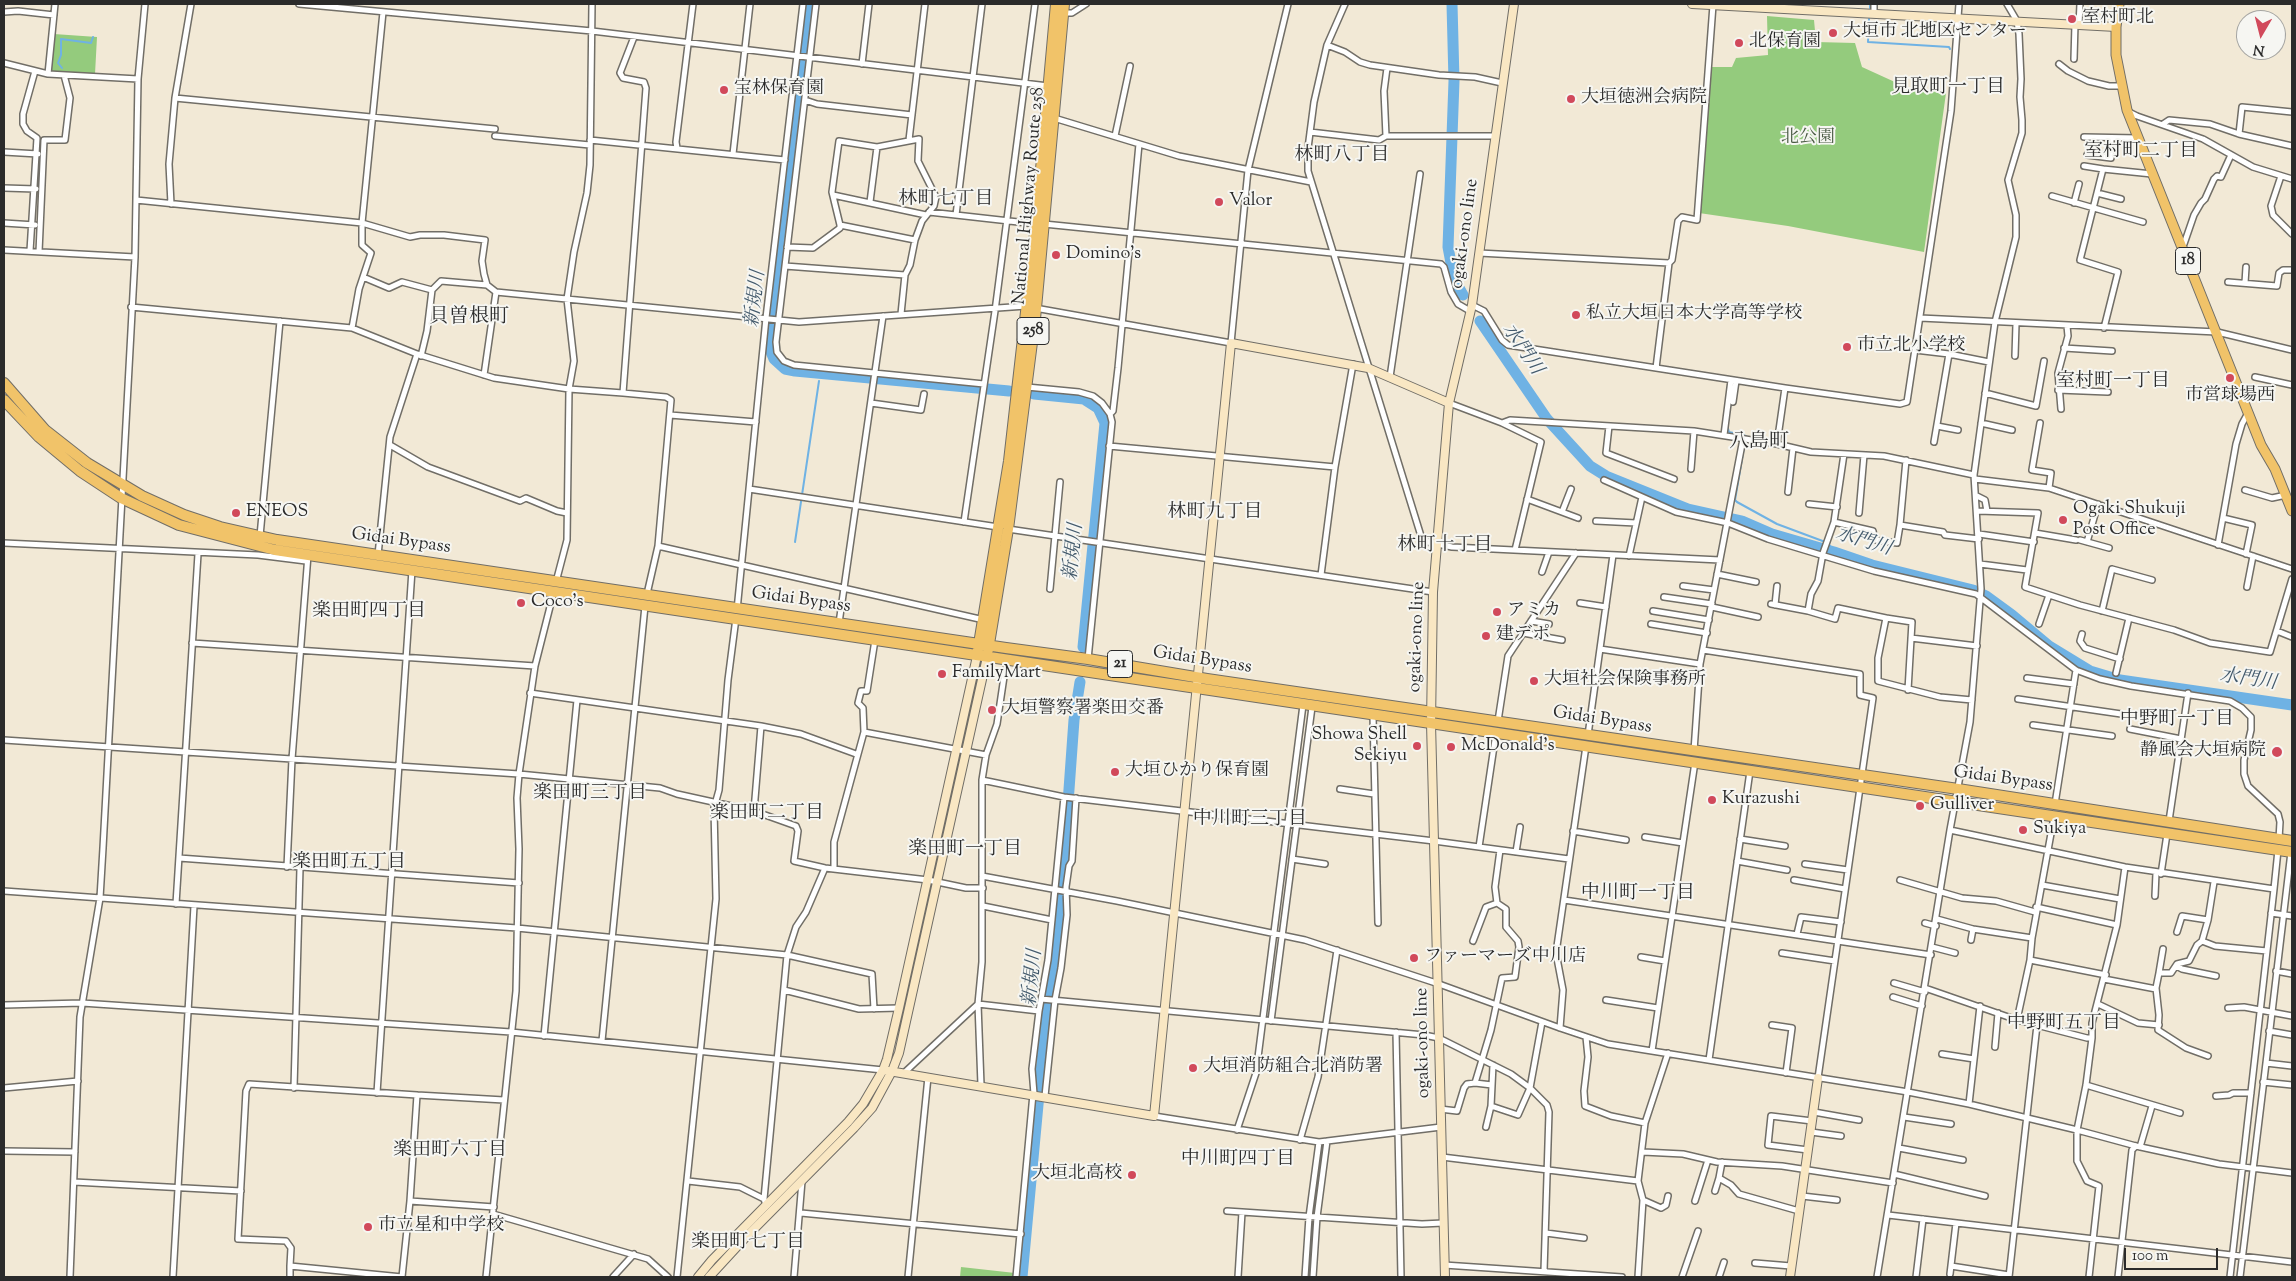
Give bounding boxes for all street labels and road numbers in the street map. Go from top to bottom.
street label: National Highway Route 258 [1010,86,1050,306]
street label: ogaki-ono line [1448,178,1484,290]
road number: 18 [2176,248,2200,274]
road number: 258 [1017,318,1049,344]
street label: Gidai Bypass [350,524,452,560]
street label: ogaki-ono line [1405,581,1431,693]
street label: Gidai Bypass [750,583,852,619]
street label: Gidai Bypass [1151,643,1253,679]
road number: 21 [1108,651,1132,678]
street label: Gidai Bypass [1551,703,1653,739]
street label: Gidai Bypass [1952,762,2054,798]
street label: ogaki-ono line [1412,987,1436,1099]

